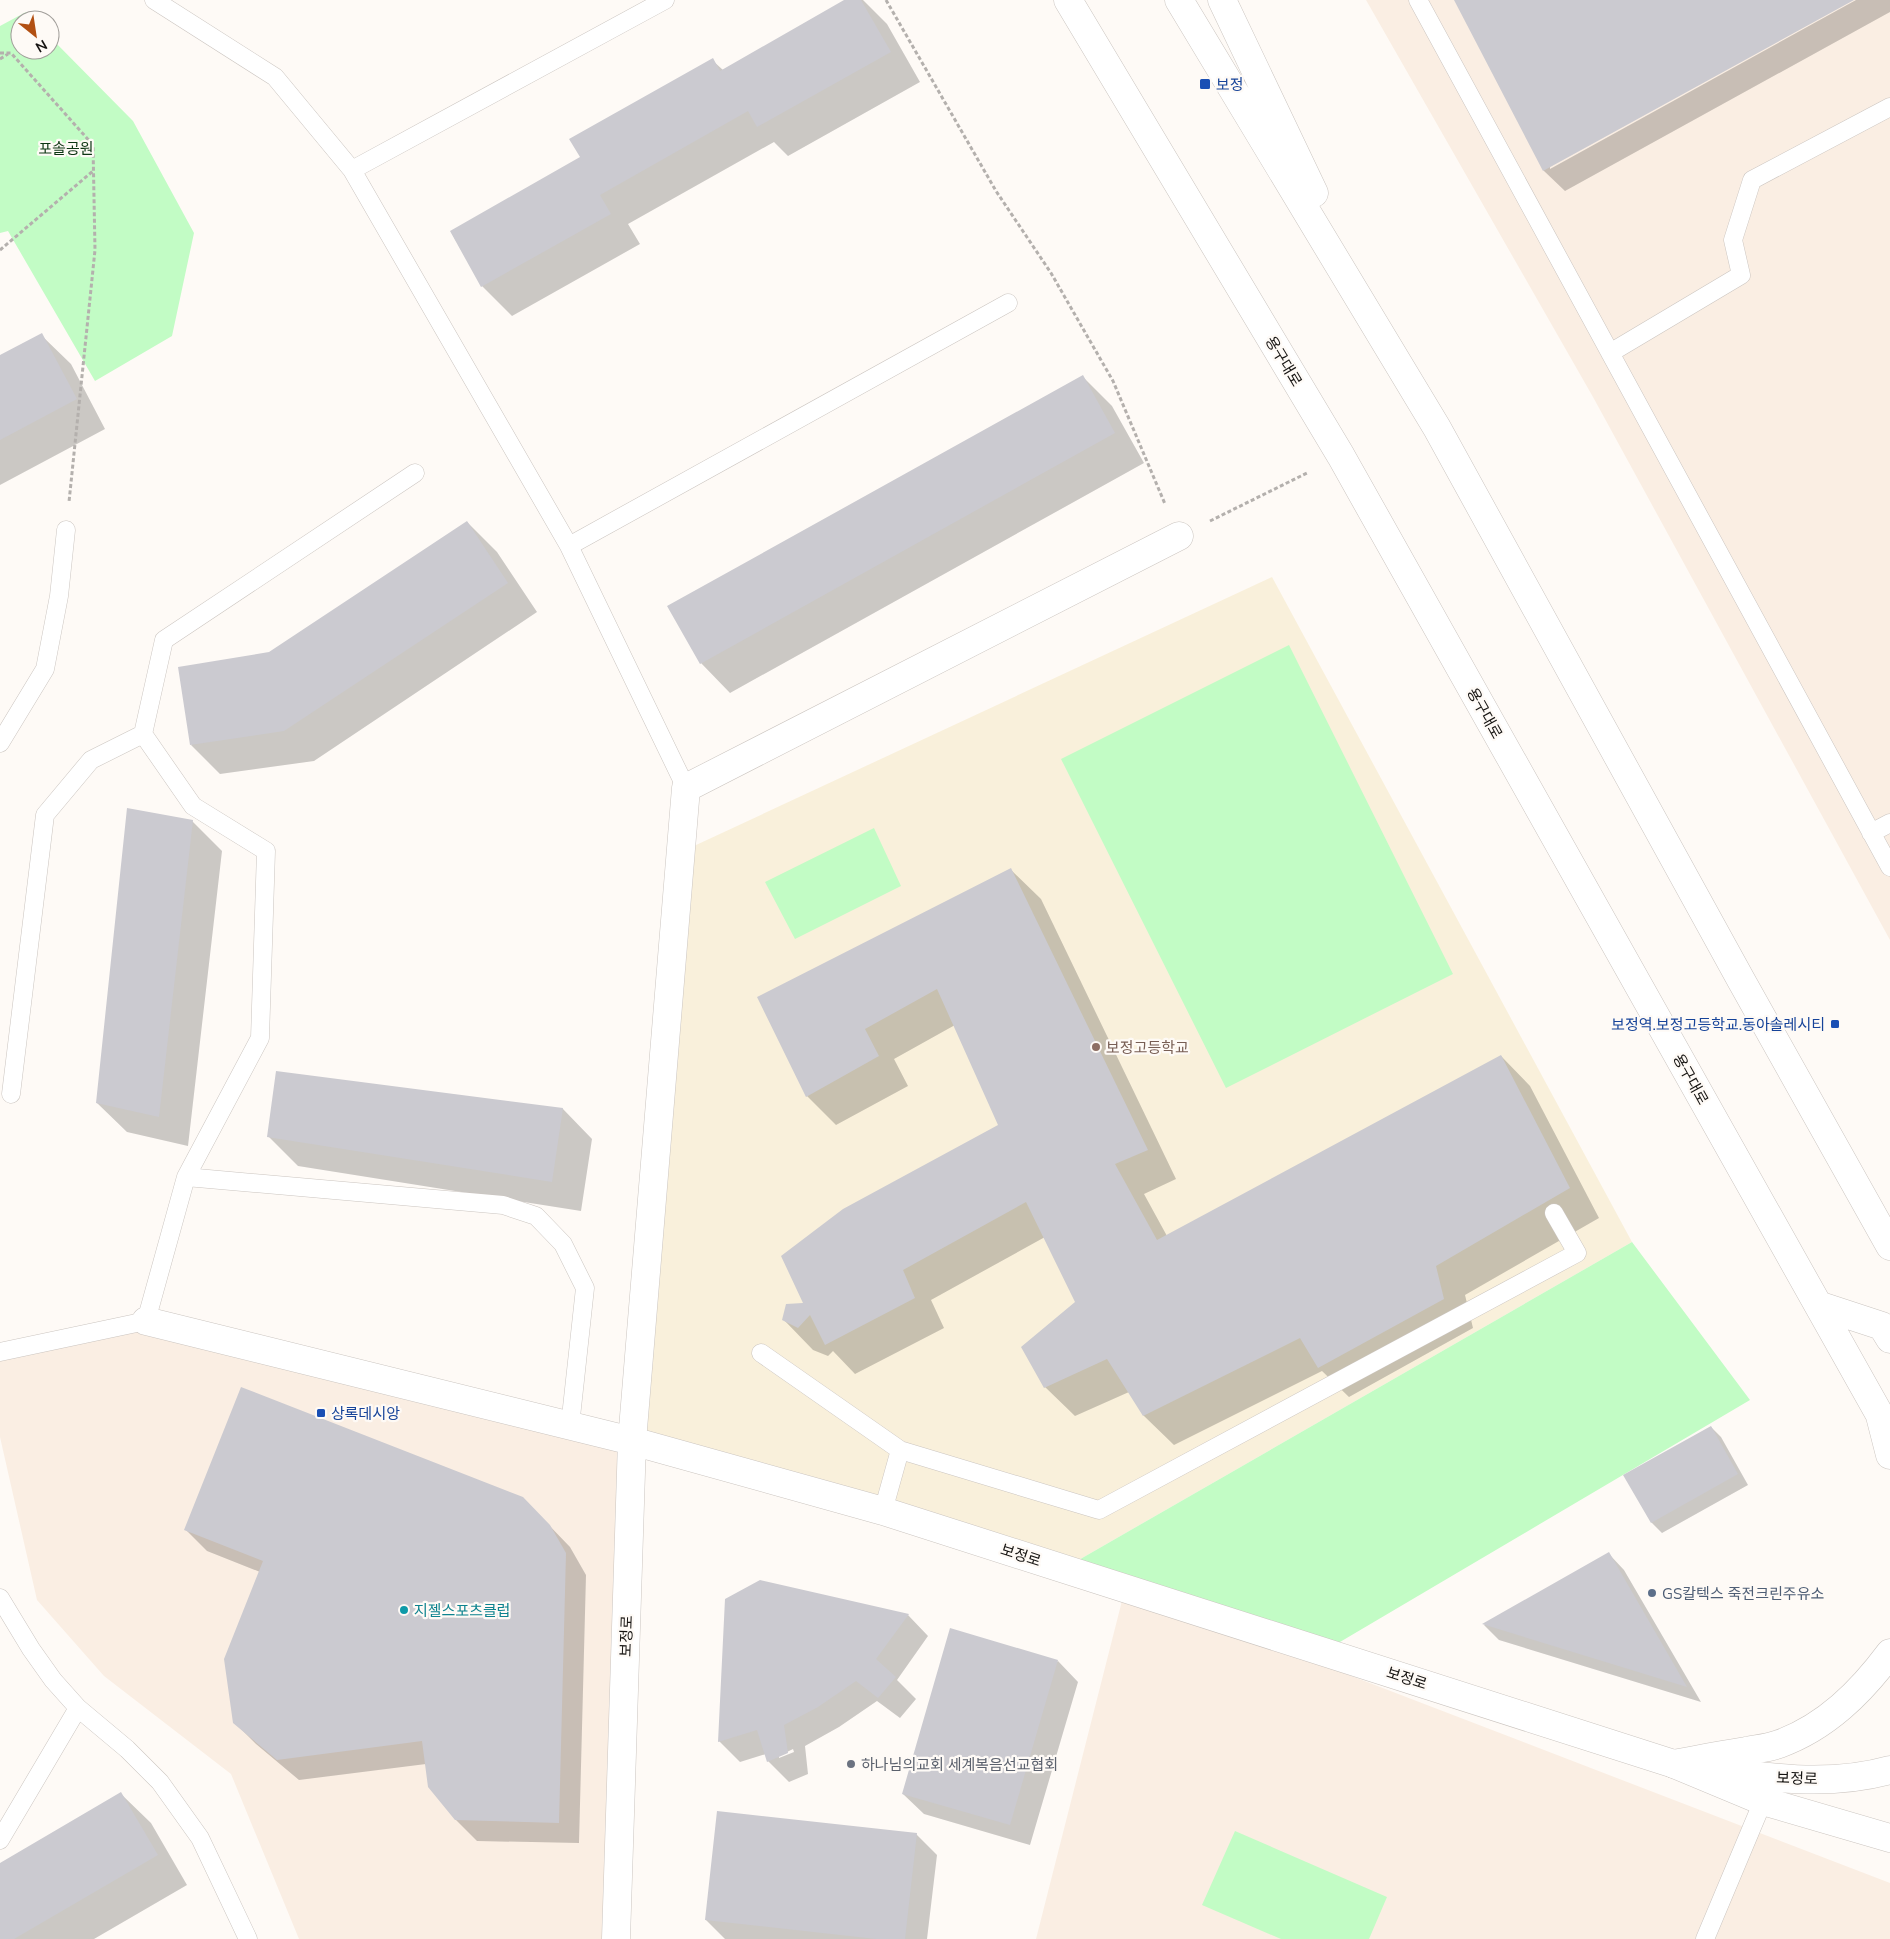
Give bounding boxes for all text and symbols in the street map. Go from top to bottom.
north arrow [10,10,60,60]
text: N [32,36,51,57]
place label: 보정 [1216,75,1244,94]
marker: 보정 [1198,77,1212,91]
park label: 포솔공원 [38,139,94,158]
street label: 용구대로 [1262,332,1306,390]
street label: 용구대로 [1463,684,1507,742]
place label: 보정역.보정고등학교.동아솔레시티 [1611,1015,1825,1034]
marker: 보정역.보정고등학교.동아솔레시티 [1829,1018,1841,1030]
place label: 보정고등학교 [1106,1038,1189,1057]
marker: 보정고등학교 [1090,1041,1102,1053]
street label: 용구대로 [1669,1050,1713,1108]
place label: 상록데시앙 [331,1404,400,1423]
marker: 상록데시앙 [315,1407,327,1419]
street label: 보정로 [998,1540,1044,1570]
place label: GS칼텍스 죽전크린주유소 [1662,1584,1824,1603]
marker: GS칼텍스 죽전크린주유소 [1646,1587,1658,1599]
place label: 지젤스포츠클럽 [414,1601,511,1620]
marker: 지젤스포츠클럽 [398,1604,410,1616]
street label: 보정로 [616,1615,636,1657]
street label: 보정로 [1384,1663,1430,1693]
place label: 하나님의교회 세계복음선교협회 [861,1755,1058,1774]
marker: 하나님의교회 세계복음선교협회 [845,1758,857,1770]
street label: 보정로 [1776,1768,1818,1788]

